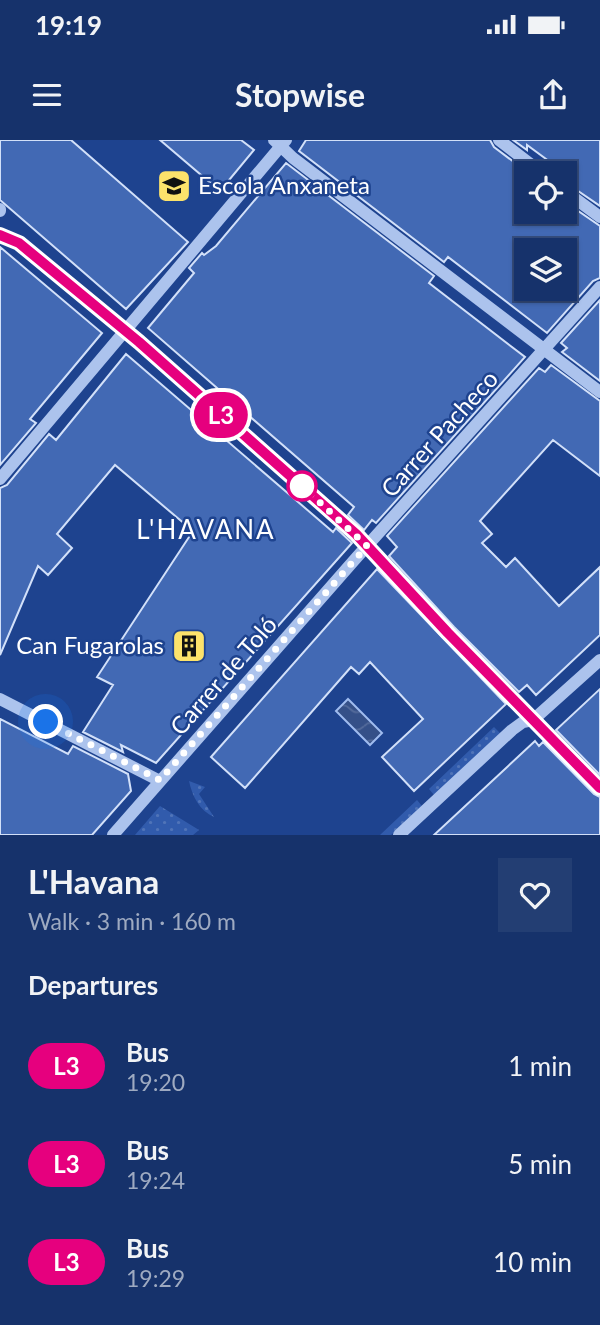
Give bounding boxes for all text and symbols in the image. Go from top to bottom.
text: 19:19 [35,9,102,41]
text: Stopwise [235,75,365,114]
icon: menu [28,76,66,114]
icon: share [534,76,572,114]
map controls [514,161,577,301]
button: locate [514,161,577,224]
school or university icon: Escola Anxaneta [155,167,193,205]
place label: Escola Anxaneta [198,170,370,199]
button: layers [514,238,577,301]
street label: Carrer Pacheco [374,364,503,502]
line badge: L3 [190,392,252,438]
text: L3 [208,400,234,429]
unlabelled marker [287,471,317,501]
district label: L'HAVANA [136,513,276,545]
street label: Carrer de Toló [163,610,282,740]
building icon: Can Fugarolas [170,627,208,665]
place label: Can Fugarolas [16,630,164,659]
your location [28,704,63,739]
button: heart [498,858,572,932]
text: L'Havana [28,861,159,901]
text: Walk · 3 min · 160 m [28,907,236,935]
text: Departures [28,969,158,1001]
text: Bus [126,1036,169,1068]
text: 1 min [508,1050,572,1082]
text: L3 [53,1051,80,1080]
text: 19:20 [126,1068,185,1096]
text: Bus [126,1134,169,1166]
text: 5 min [508,1148,572,1180]
text: L3 [53,1149,80,1178]
text: 19:24 [126,1166,185,1194]
text: Bus [126,1232,169,1264]
text: 10 min [493,1246,572,1278]
text: L3 [53,1247,80,1276]
text: 19:29 [126,1264,185,1292]

